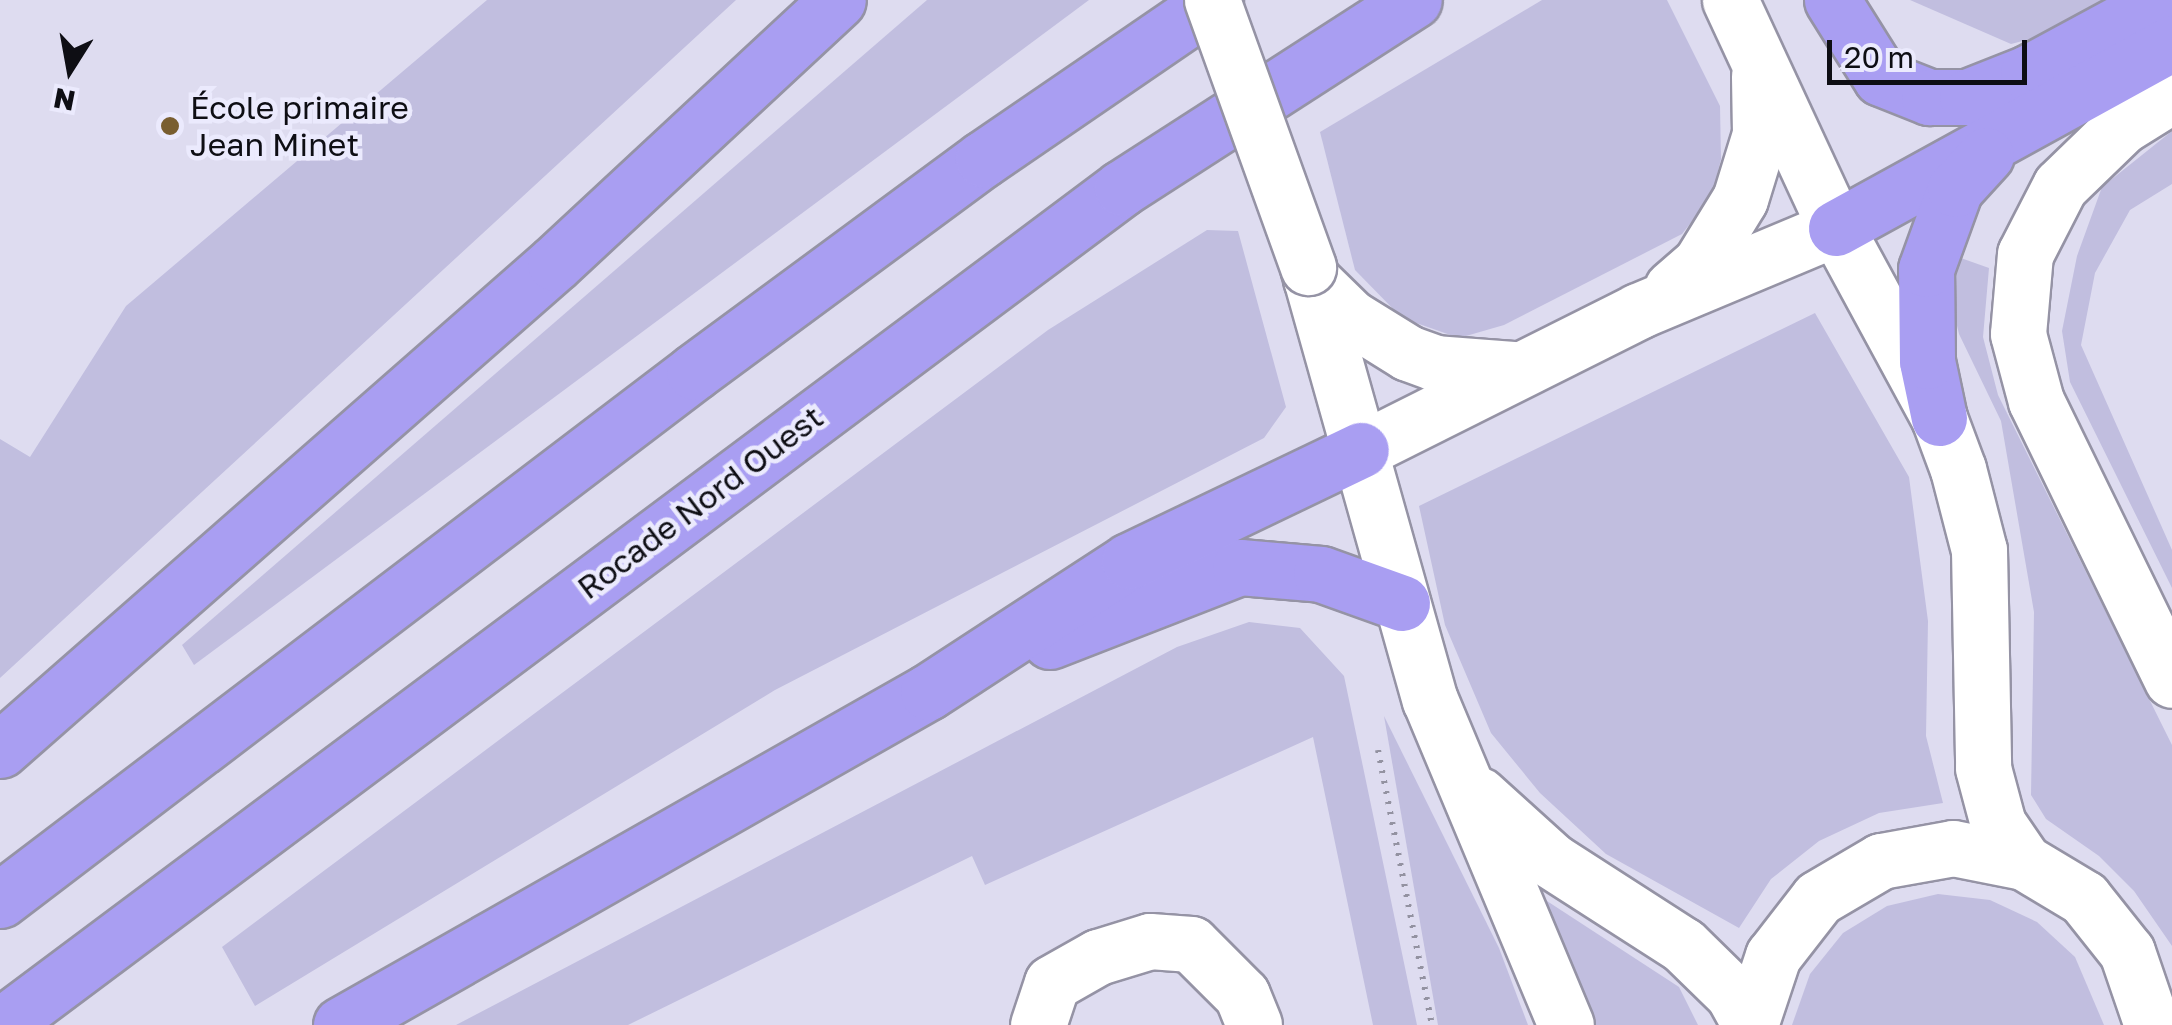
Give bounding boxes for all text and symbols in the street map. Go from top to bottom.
north arrow [20,20,120,120]
scale bar [1832,20,2032,82]
text: 20 m [1844,39,1914,75]
text: N [51,82,78,118]
place label: École primaire Jean Minet [190,89,409,164]
marker: École primaire Jean Minet [159,115,181,137]
street label: Rocade Nord Ouest [570,397,830,607]

